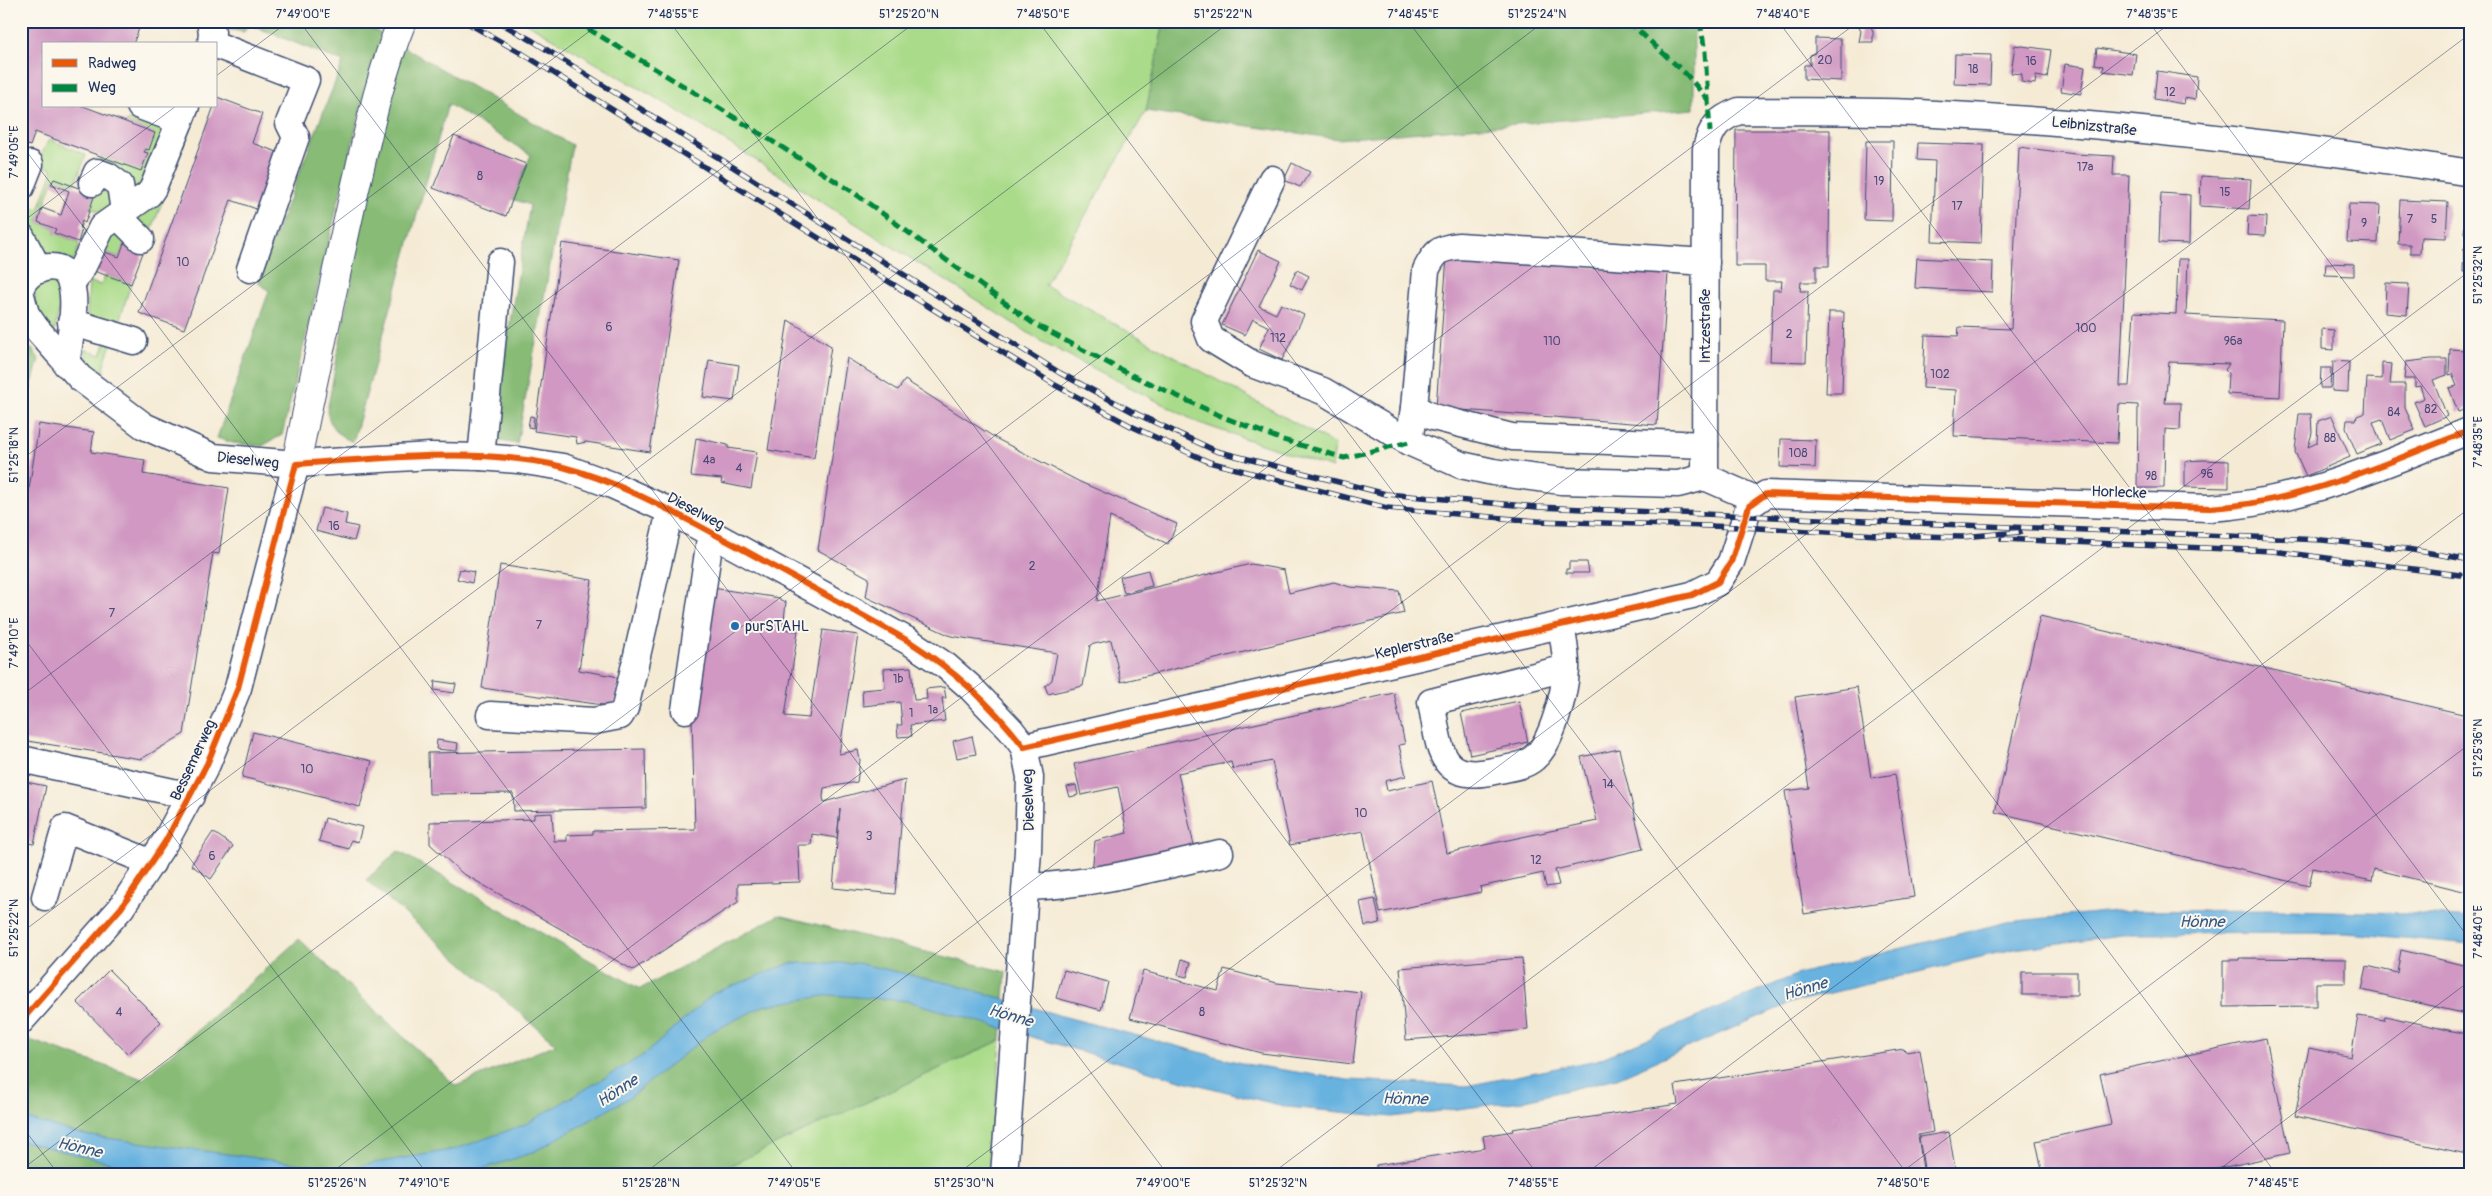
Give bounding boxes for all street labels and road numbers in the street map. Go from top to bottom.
street label: Leibnizstraße [2050,113,2138,140]
street label: Intzestraße [1696,288,1715,363]
street label: Dieselweg [216,448,280,473]
street label: Horlecke [2091,482,2147,503]
street label: Dieselweg [664,488,728,534]
street label: Keplerstraße [1373,627,1456,664]
street label: Bessemerweg [166,716,221,804]
street label: Dieselweg [1018,769,1039,831]

